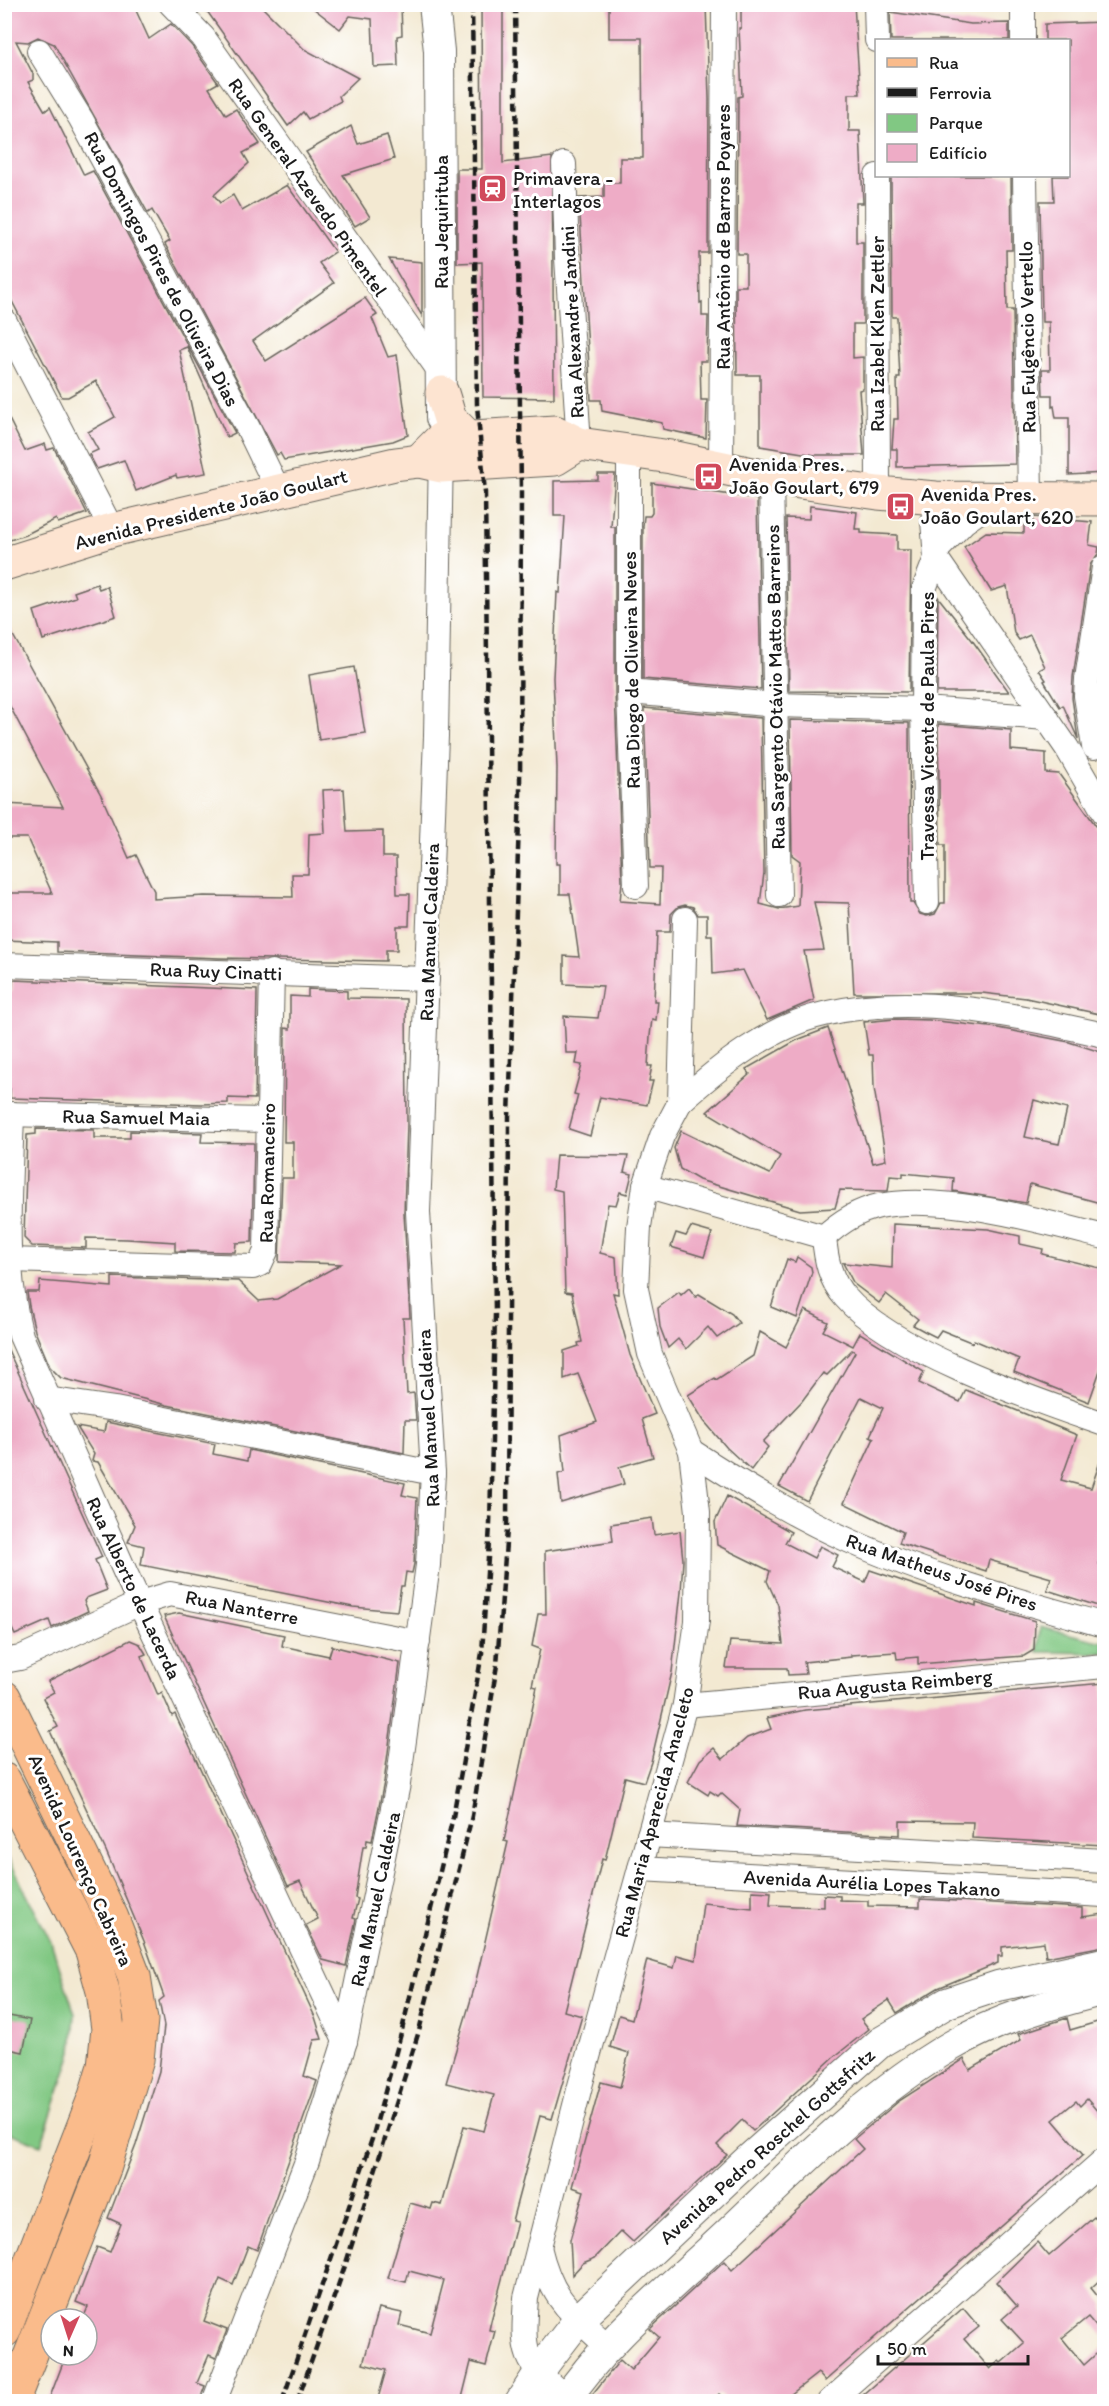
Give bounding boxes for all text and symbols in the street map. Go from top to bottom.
legend [875,39,1070,177]
text: Rua [929,52,959,74]
street label: Rua General Azevedo Pimentel [223,73,393,301]
text: Ferrovia [929,82,992,104]
street label: Rua Antônio de Barros Poyares [711,104,735,370]
text: Parque [929,112,983,134]
street label: Rua Domingos Pires de Oliveira Dias [79,127,245,411]
text: Edifício [929,142,987,164]
street label: Rua Jequirituba [429,155,453,289]
place label: Primavera - Interlagos [513,166,613,213]
station icon: Primavera - Interlagos [476,173,508,205]
street label: Rua Alexandre Jandini [555,225,589,419]
street label: Rua Izabel Klen Zettler [865,236,889,432]
street label: Rua Fulgêncio Vertello [1013,241,1041,433]
place label: Avenida Pres. João Goulart, 679 [729,452,879,499]
bus stop icon: Avenida Pres. João Goulart, 679 [692,460,724,492]
street label: Avenida Presidente João Goulart [72,463,350,555]
place label: Avenida Pres. João Goulart, 620 [921,482,1074,529]
bus stop icon: Avenida Pres. João Goulart, 620 [884,490,916,522]
street label: Rua Sargento Otávio Mattos Barreiros [760,524,790,850]
street label: Rua Diogo de Oliveira Neves [617,551,645,789]
street label: Travessa Vicente de Paula Pires [915,591,939,860]
street label: Rua Manuel Caldeira [414,842,444,1022]
street label: Rua Ruy Cinatti [149,957,283,985]
street label: Rua Romanceiro [254,1103,280,1243]
street label: Rua Samuel Maia [62,1104,210,1130]
street label: Rua Manuel Caldeira [411,1328,445,1508]
street label: Rua Alberto de Lacerda [81,1493,187,1683]
street label: Rua Matheus José Pires [843,1528,1041,1616]
street label: Rua Nanterre [183,1584,301,1630]
street label: Rua Augusta Reimberg [797,1663,994,1704]
street label: Rua Maria Aparecida Anacleto [609,1684,699,1940]
street label: Avenida Lourenço Cabreira [23,1750,139,1970]
street label: Rua Manuel Caldeira [345,1809,405,1989]
street label: Avenida Aurélia Lopes Takano [743,1864,1001,1902]
street label: Avenida Pedro Roschel Gottsfritz [654,2043,880,2249]
north arrow [39,2307,99,2367]
scale bar [878,2328,1028,2366]
text: 50 m [887,2338,927,2360]
text: N [62,2342,74,2361]

